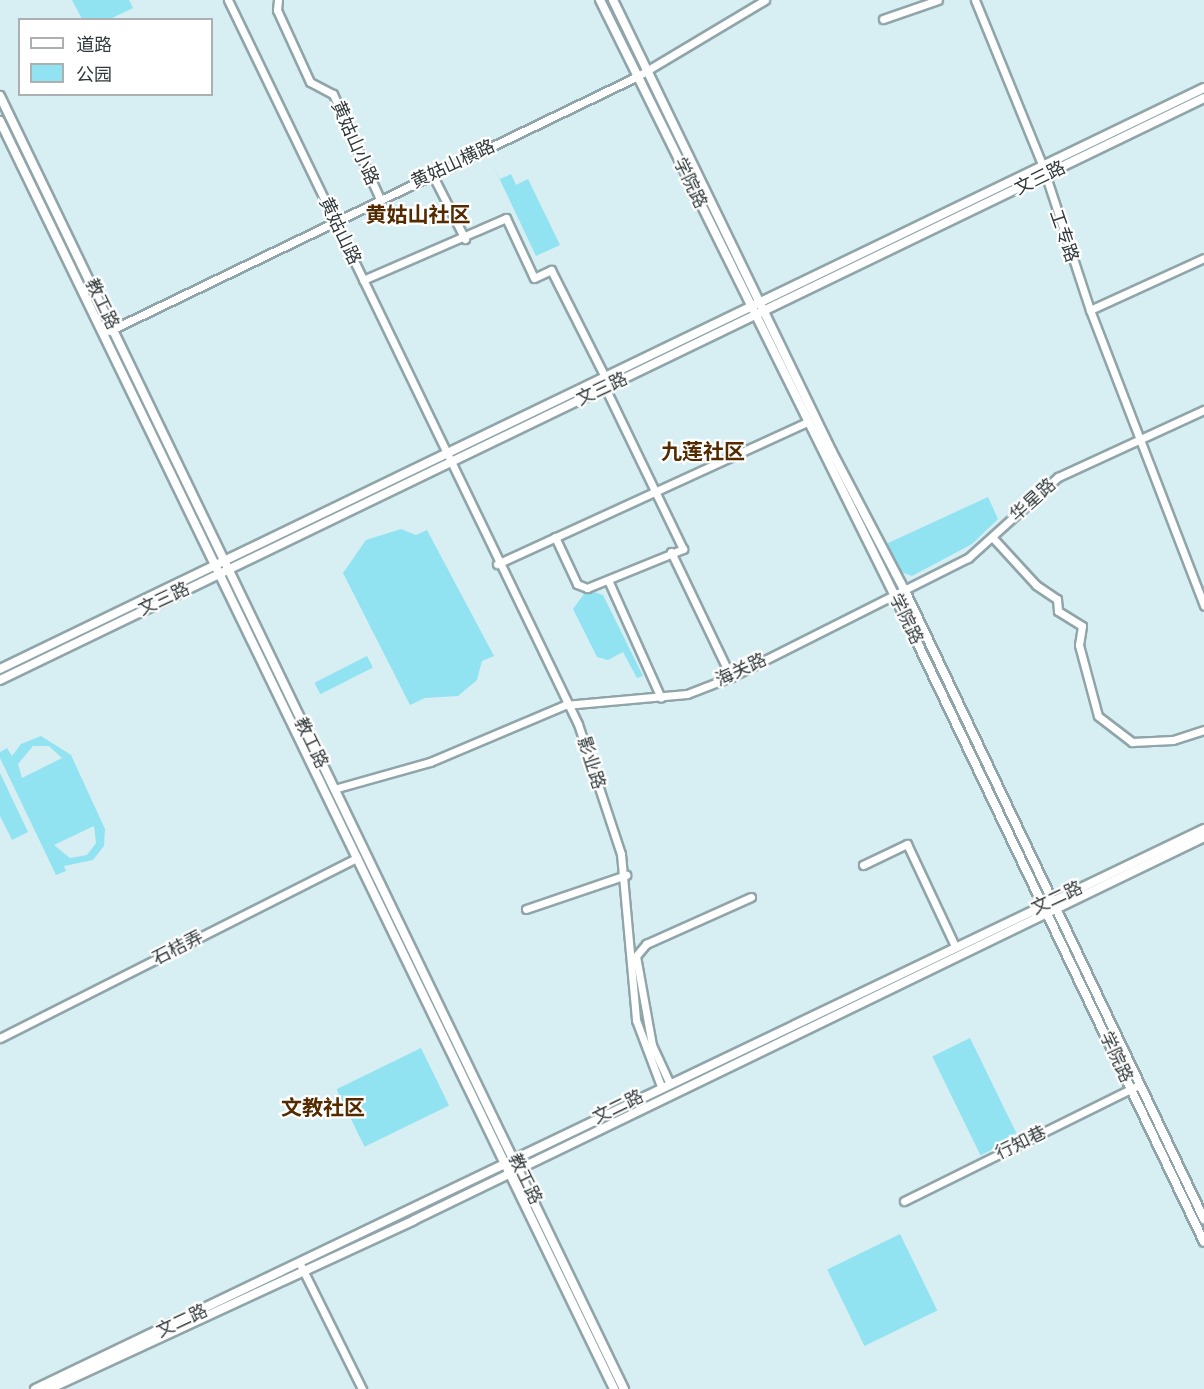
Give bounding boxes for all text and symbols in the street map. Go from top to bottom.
legend [18,18,213,96]
text: 道路 [76,33,112,56]
text: 公园 [76,63,112,86]
street label: 黄姑山小路 [327,97,383,189]
street label: 黄姑山横路 [408,135,498,193]
street label: 学院路 [668,154,712,212]
street label: 文三路 [1011,156,1069,200]
street label: 黄姑山路 [315,194,365,268]
district label: 黄姑山社区 [366,202,470,228]
street label: 工专路 [1045,207,1083,265]
street label: 教工路 [80,275,124,333]
street label: 文三路 [573,368,631,410]
district label: 九莲社区 [661,439,745,465]
street label: 华星路 [1006,474,1060,526]
street label: 文三路 [135,578,193,620]
street label: 学院路 [884,590,928,648]
street label: 海关路 [712,649,770,691]
street label: 教工路 [289,714,333,772]
street label: 影业路 [572,734,610,792]
street label: 文二路 [1028,877,1086,919]
street label: 石桔弄 [149,926,207,970]
street label: 学院路 [1095,1028,1137,1086]
street label: 文二路 [589,1085,647,1129]
district label: 文教社区 [281,1095,365,1121]
street label: 行知巷 [992,1121,1050,1165]
street label: 教工路 [503,1150,547,1208]
street label: 文二路 [153,1300,211,1342]

